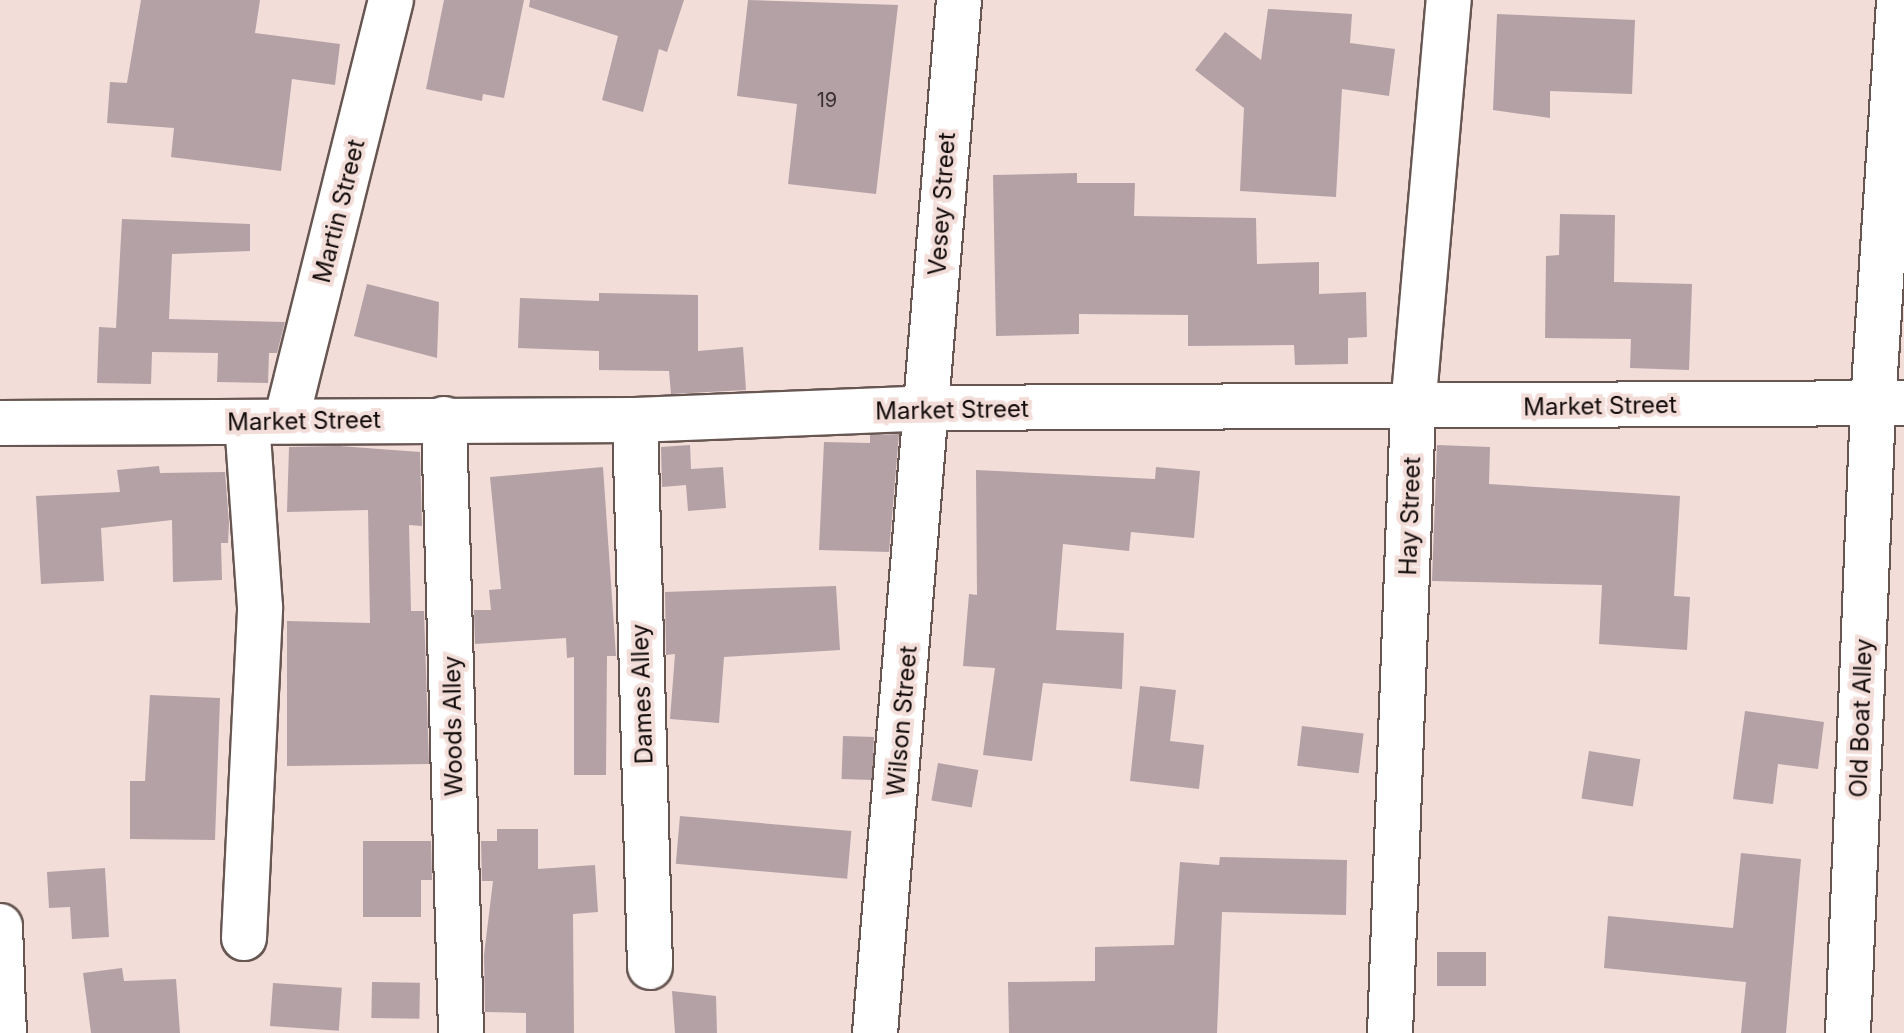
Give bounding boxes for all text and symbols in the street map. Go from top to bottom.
house number: 19 [817,88,837,112]
street label: Vesey Street [923,131,961,277]
street label: Martin Street [307,136,371,286]
street label: Market Street [1523,390,1677,422]
street label: Market Street [875,394,1029,426]
street label: Market Street [227,405,381,437]
street label: Hay Street [1394,456,1426,576]
street label: Dames Alley [625,623,659,765]
street label: Old Boat Alley [1844,638,1878,798]
street label: Wilson Street [881,645,923,797]
street label: Woods Alley [437,655,469,797]

